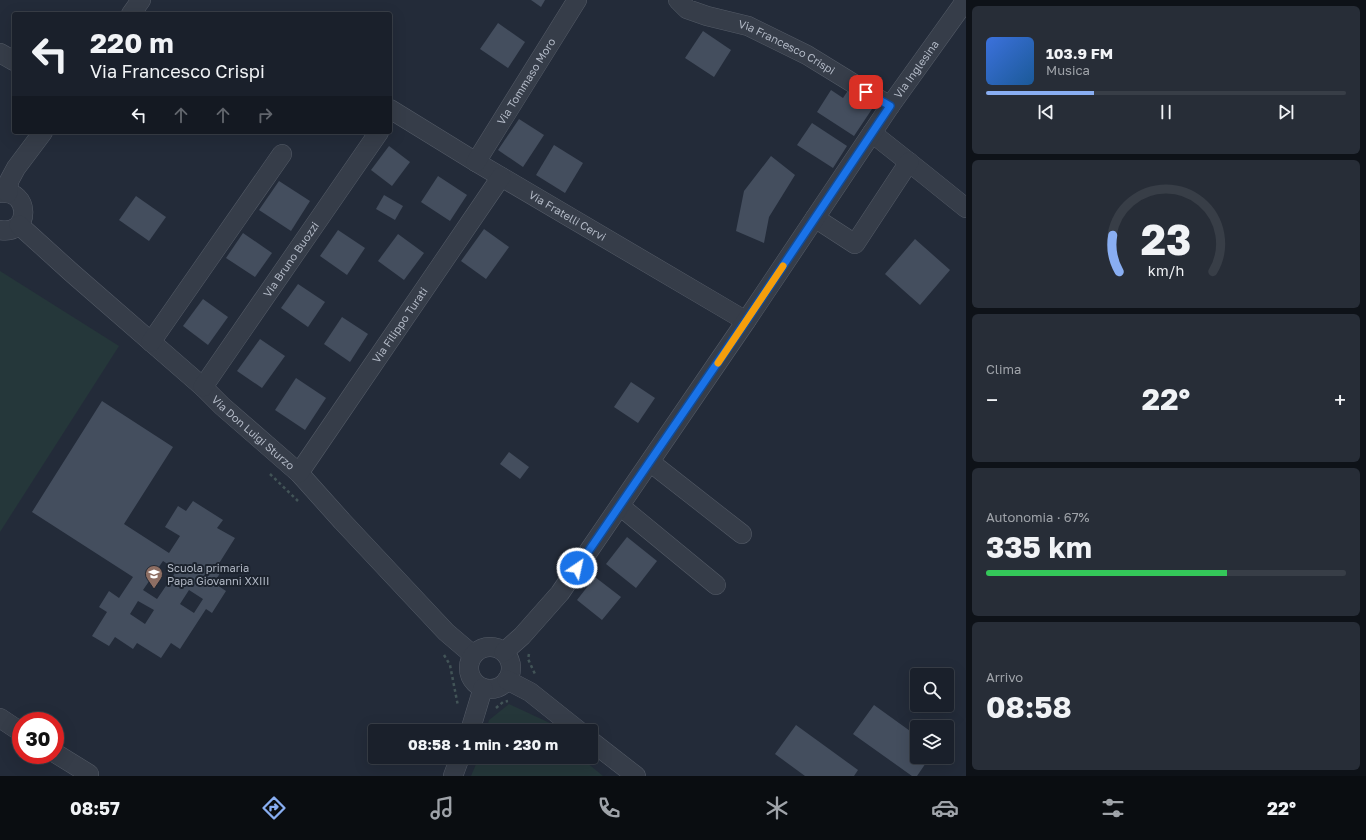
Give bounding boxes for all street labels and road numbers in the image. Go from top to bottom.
street label: Via Francesco Crispi [737,17,838,77]
street label: Via Tommaso Moro [494,35,558,127]
street label: Via Inglesina [891,38,941,100]
street label: Via Fratelli Cervi [527,188,609,243]
street label: Via Bruno Buozzi [260,219,321,299]
street label: Via Filippo Turati [369,285,430,365]
street label: Via Don Luigi Sturzo [209,393,298,472]

